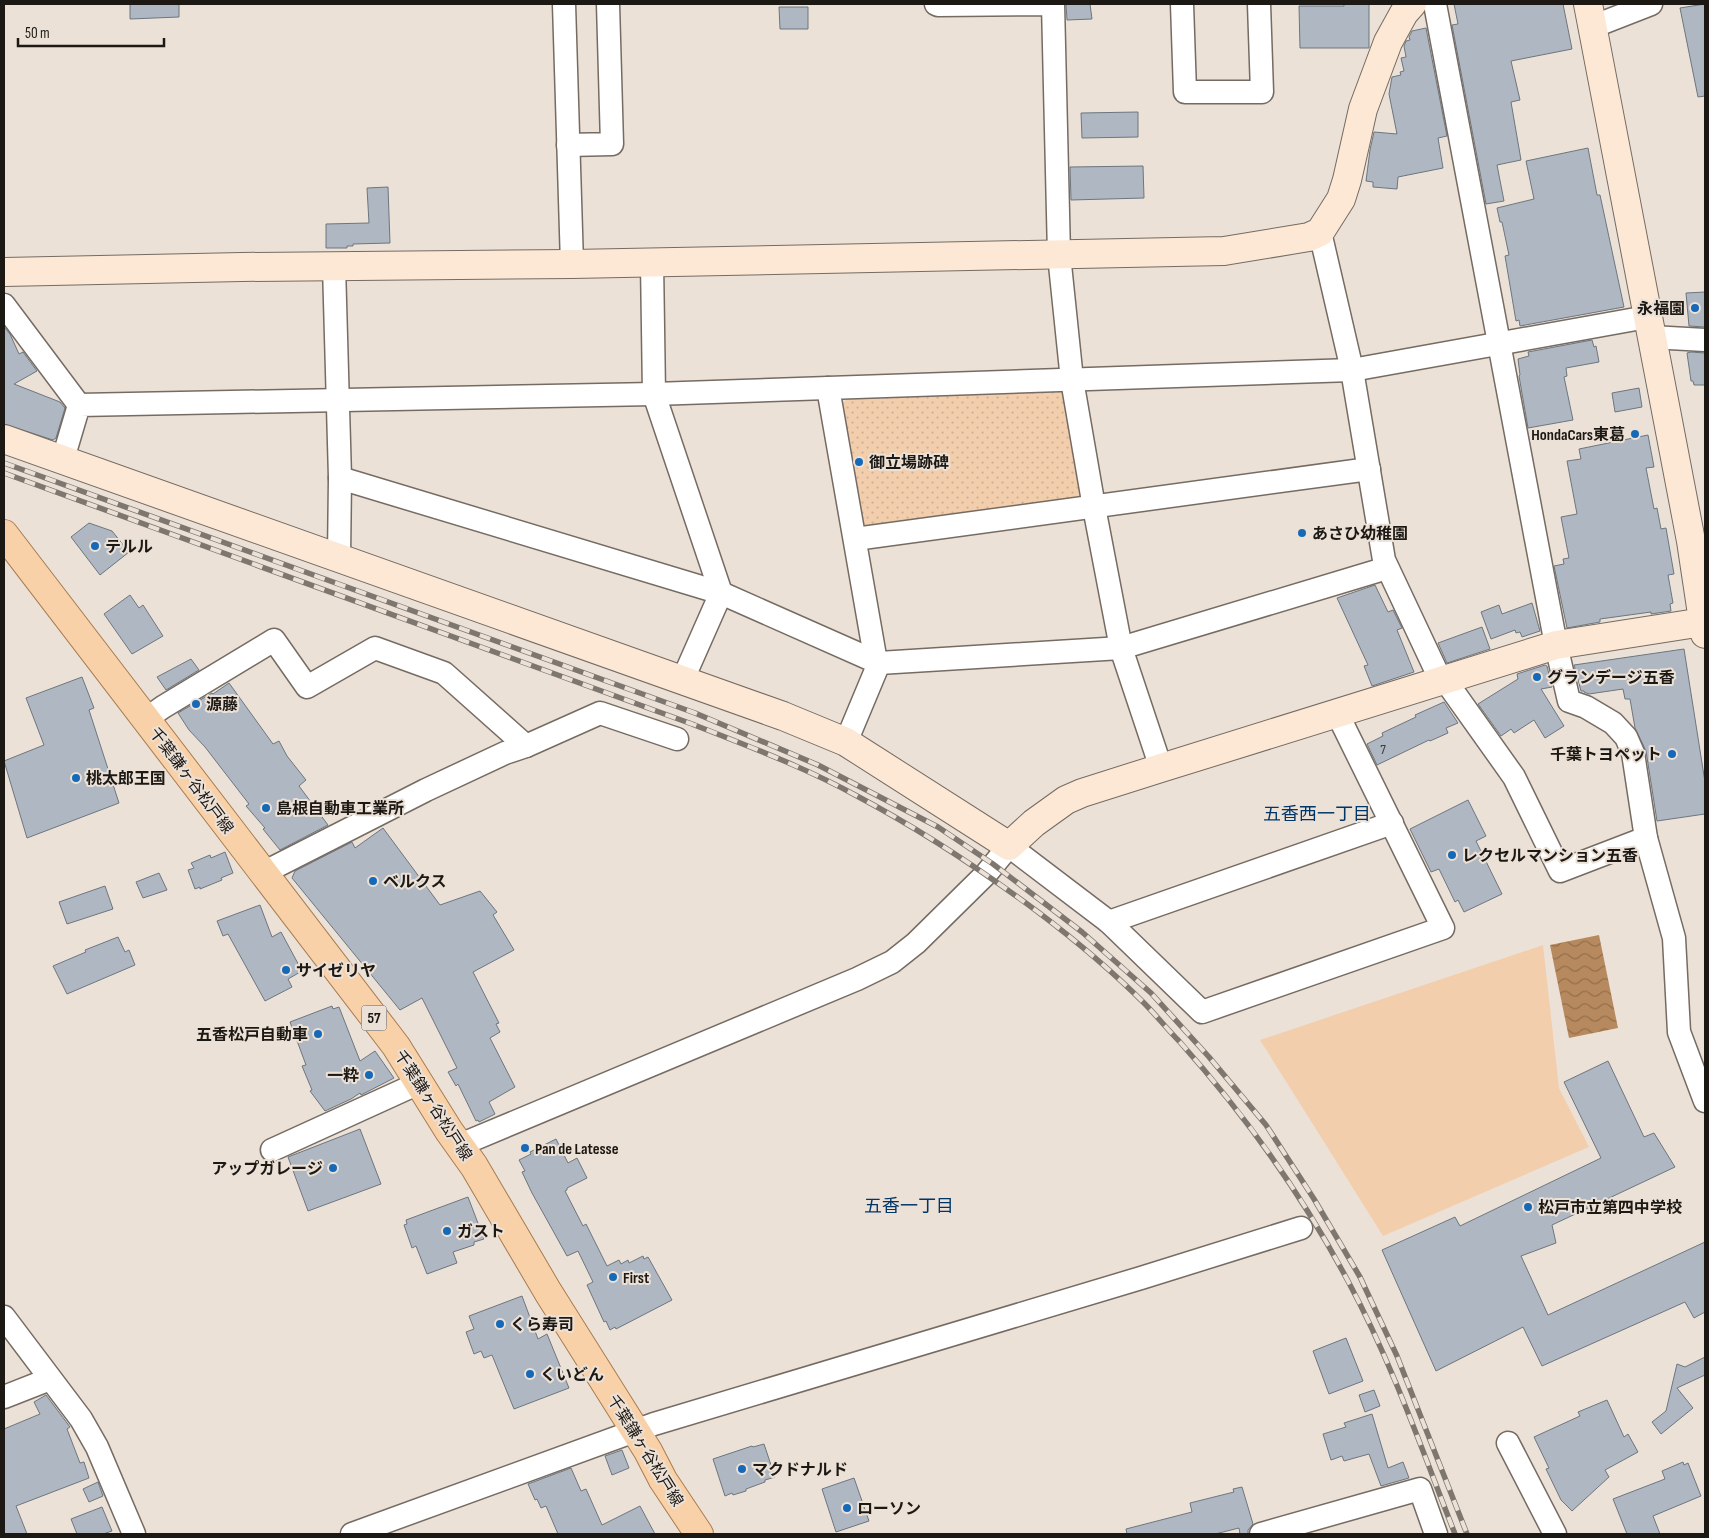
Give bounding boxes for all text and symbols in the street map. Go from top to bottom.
scale bar [18,15,164,47]
text: 50 m [25,24,50,43]
place label: 永福園 [1637,300,1685,319]
marker: 永福園 [1689,302,1701,314]
place label: HondaCars東葛 [1531,426,1625,445]
marker: HondaCars東葛 [1629,428,1641,440]
place label: 御立場跡碑 [869,454,949,473]
marker: 御立場跡碑 [853,456,865,468]
place label: あさひ幼稚園 [1312,525,1408,544]
marker: あさひ幼稚園 [1296,527,1308,539]
place label: テルル [105,538,153,557]
marker: テルル [89,540,101,552]
place label: グランデージ五香 [1547,668,1675,688]
marker: グランデージ五香 [1531,671,1543,683]
place label: 源藤 [206,696,238,715]
marker: 源藤 [190,698,202,710]
street label: 千葉鎌ヶ谷松戸線 [145,724,237,838]
house number: 7 [1380,741,1386,758]
place label: 千葉トヨペット [1550,746,1662,765]
marker: 千葉トヨペット [1666,748,1678,760]
place label: 桃太郎王国 [86,770,166,789]
marker: 桃太郎王国 [70,772,82,784]
place label: 島根自動車工業所 [276,800,404,819]
marker: 島根自動車工業所 [260,802,272,814]
district label: 五香西一丁目 [1263,804,1371,825]
place label: レクセルマンション五香 [1462,847,1638,866]
marker: レクセルマンション五香 [1446,849,1458,861]
place label: ベルクス [383,873,447,892]
marker: ベルクス [367,875,379,887]
place label: サイゼリヤ [296,962,376,981]
marker: サイゼリヤ [280,964,292,976]
road number: 57 [362,1006,386,1030]
place label: 五香松戸自動車 [196,1026,308,1045]
marker: 五香松戸自動車 [312,1028,324,1040]
street label: 千葉鎌ヶ谷松戸線 [390,1047,476,1165]
place label: 一粋 [327,1067,359,1086]
marker: 一粋 [363,1069,375,1081]
place label: Pan de Latesse [535,1140,619,1159]
marker: Pan de Latesse [519,1142,531,1154]
place label: アップガレージ [211,1160,323,1179]
marker: アップガレージ [327,1162,339,1174]
district label: 五香一丁目 [864,1196,954,1217]
place label: 松戸市立第四中学校 [1538,1199,1682,1218]
marker: 松戸市立第四中学校 [1522,1201,1534,1213]
place label: ガスト [457,1223,505,1242]
marker: ガスト [441,1225,453,1237]
place label: First [623,1269,649,1288]
marker: First [607,1271,619,1283]
place label: くら寿司 [510,1316,574,1335]
marker: くら寿司 [494,1318,506,1330]
place label: くいどん [540,1366,604,1385]
marker: くいどん [524,1368,536,1380]
street label: 千葉鎌ヶ谷松戸線 [603,1391,687,1510]
place label: マクドナルド [752,1461,848,1480]
marker: マクドナルド [736,1463,748,1475]
place label: ローソン [857,1500,921,1519]
marker: ローソン [841,1502,853,1514]

